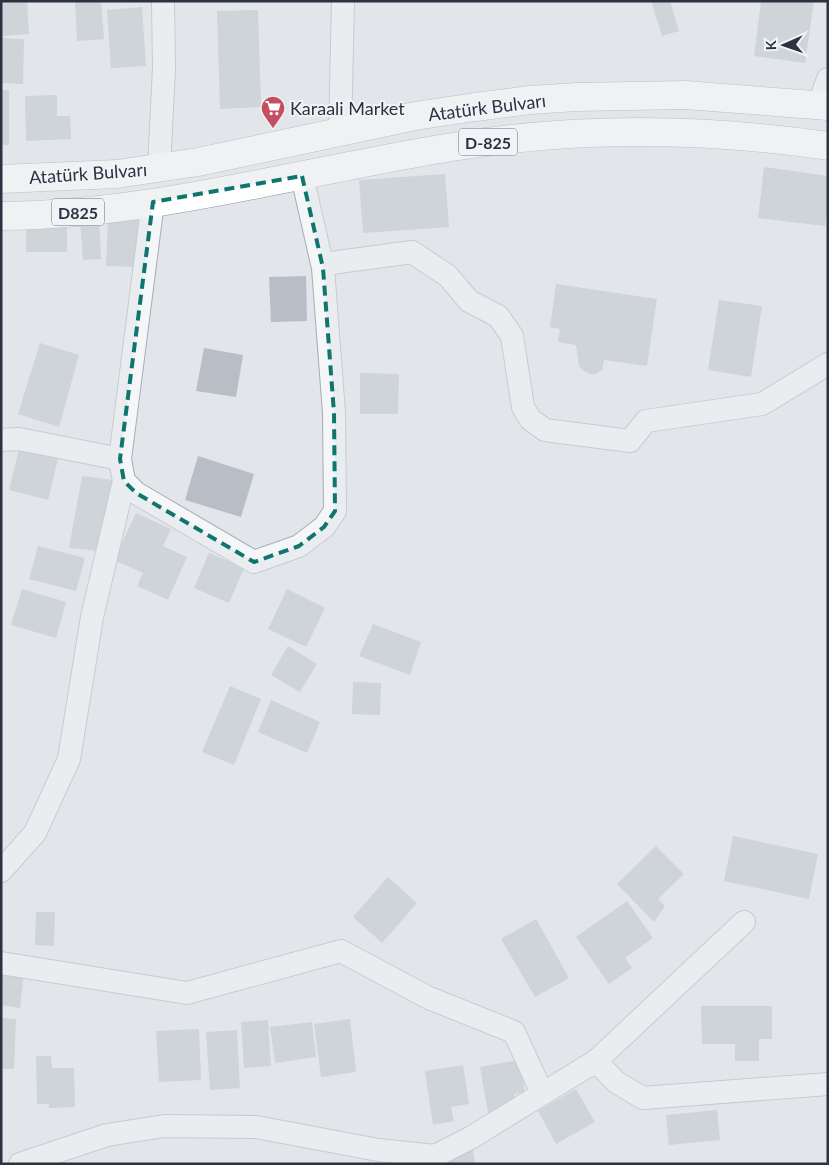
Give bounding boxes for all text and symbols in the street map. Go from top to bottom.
north arrow [759,20,809,70]
text: K [762,40,779,51]
street label: Atatürk Bulvarı [427,89,547,125]
supermarket icon: Karaali Market [260,95,286,129]
place label: Karaali Market [290,97,405,119]
road number: D-825 [459,128,517,156]
street label: Atatürk Bulvarı [28,158,148,188]
road number: D825 [52,198,104,226]

